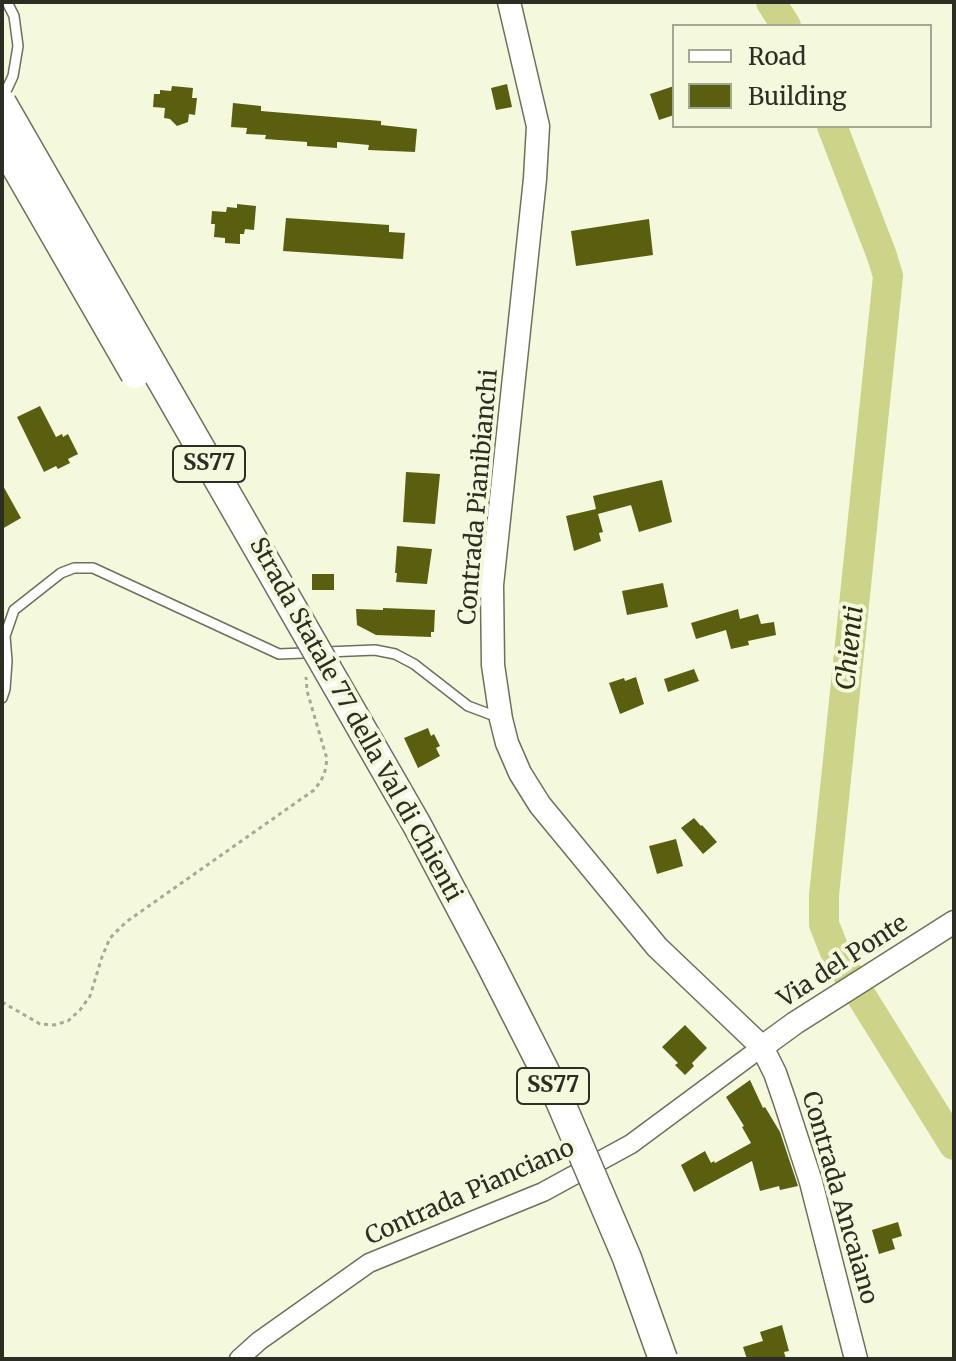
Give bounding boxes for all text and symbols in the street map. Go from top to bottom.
legend [672,24,932,128]
text: Road [748,41,806,72]
text: Building [748,81,847,112]
street label: Contrada Pianibianchi [453,368,505,626]
road number: SS77 [173,446,245,482]
street label: Strada Statale 77 della Val di Chienti [243,533,467,907]
water label: Chienti [831,604,871,692]
street label: Via del Ponte [773,910,913,1014]
road number: SS77 [517,1068,589,1104]
street label: Contrada Ancaiano [795,1089,883,1307]
street label: Contrada Pianciano [361,1134,579,1252]

